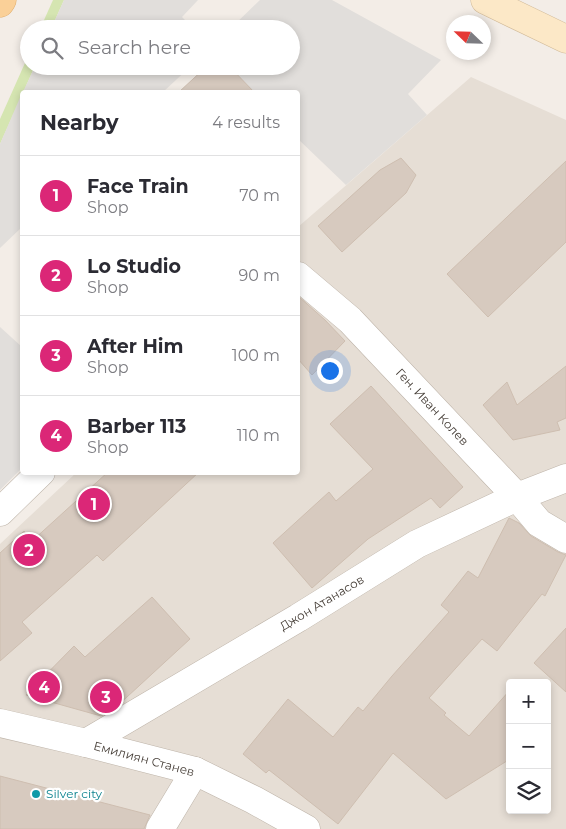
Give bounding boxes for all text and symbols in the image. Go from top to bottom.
north arrow [446,15,491,60]
search box [20,20,300,75]
icon: search [38,34,66,62]
text: Search here [78,36,191,59]
text: Nearby [40,110,119,135]
text: 4 results [212,113,280,132]
text: Face Train [87,175,189,198]
text: 1 [53,186,59,205]
text: 70 m [239,186,280,205]
text: Shop [87,198,129,217]
text: Lo Studio [87,255,181,278]
text: 2 [51,266,61,285]
text: 90 m [238,266,280,285]
text: Shop [87,278,129,297]
text: After Him [87,335,183,358]
text: 3 [51,346,61,365]
text: 100 m [232,346,280,365]
text: Shop [87,358,129,377]
your location [317,358,343,384]
street label: Ген. Иван Колев [393,365,472,448]
text: Barber 113 [87,415,186,438]
text: 4 [50,426,62,445]
text: 110 m [237,426,280,445]
text: Shop [87,438,129,457]
pin: 1 [78,485,110,523]
pin: 2 [13,531,45,569]
street label: Джон Атанасов [277,572,367,634]
pin: 4 [28,668,60,706]
pin: 3 [90,678,122,716]
map controls [506,679,551,814]
button: + [506,679,551,724]
button: − [506,724,551,769]
street label: Емилиян Станев [92,738,196,779]
button: layers [506,769,551,814]
place label: Silver city [46,786,103,801]
marker: Silver city [30,788,42,800]

